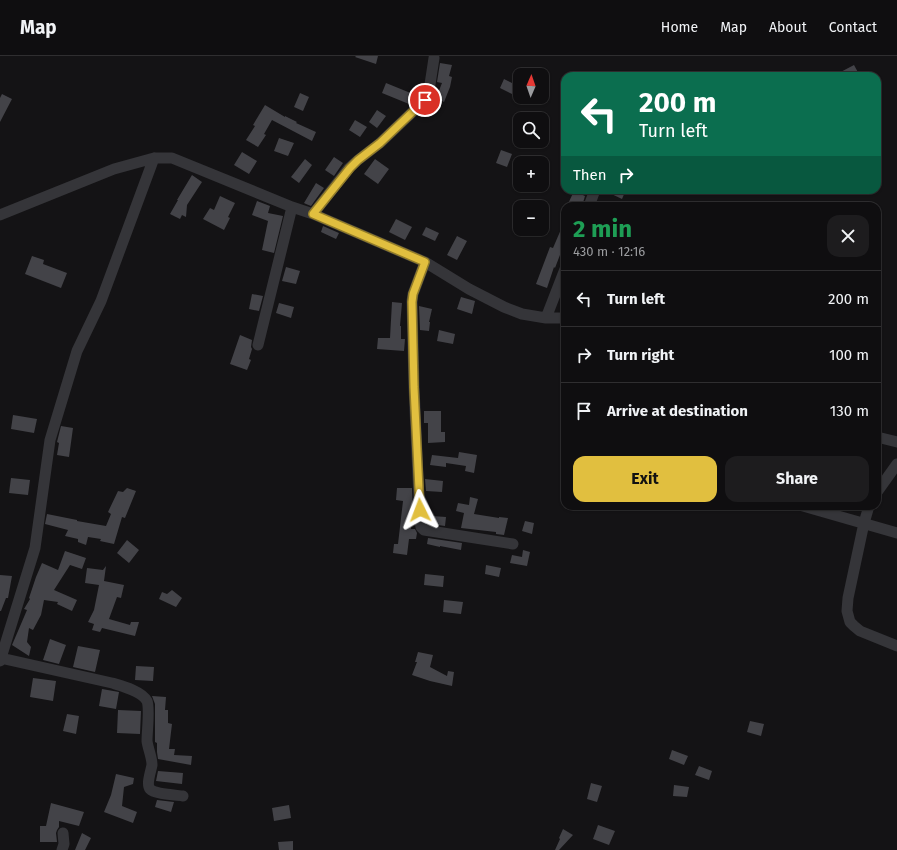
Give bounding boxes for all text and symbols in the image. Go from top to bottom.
text: Map [20,16,57,39]
text: Home [661,19,698,36]
text: Map [720,19,747,36]
text: About [769,19,807,36]
text: Contact [829,19,877,36]
north arrow [513,68,549,104]
map controls [513,68,549,236]
pin [408,83,442,117]
text: 200 m [639,86,717,119]
icon: left [573,88,625,140]
icon: arrive [414,89,436,111]
button: search [513,112,549,148]
text: Turn left [639,120,708,142]
button: + [513,156,549,192]
icon: right [615,164,637,186]
text: Then [573,166,607,184]
button: − [513,200,549,236]
text: 2 min [573,215,632,243]
button: close [827,215,869,257]
text: 430 m · 12:16 [573,244,645,259]
icon: left [573,288,595,310]
text: Turn left [607,290,665,308]
text: 200 m [828,290,869,308]
icon: right [573,344,595,366]
text: Turn right [607,346,674,364]
text: 100 m [829,346,869,364]
icon: arrive [573,400,595,422]
text: Arrive at destination [607,402,748,420]
text: 130 m [830,402,869,420]
button: Exit [573,456,717,502]
button: Share [725,456,869,502]
position arrow [399,489,441,531]

